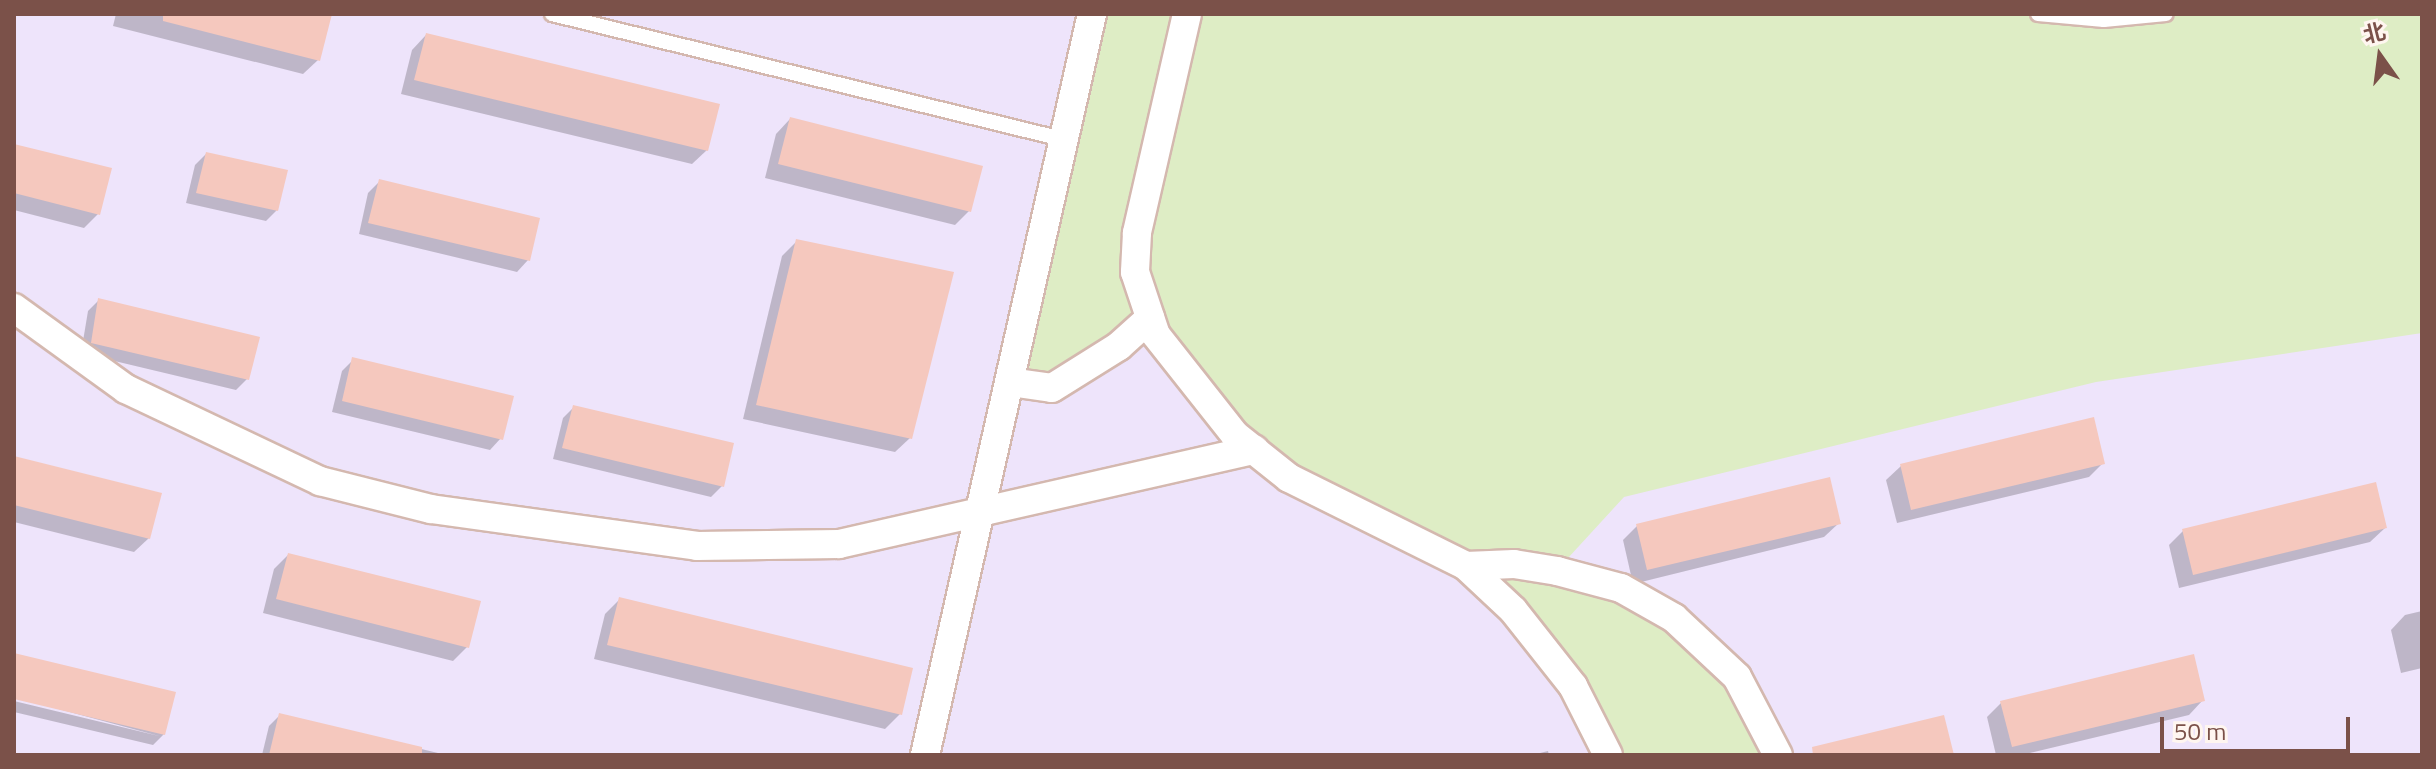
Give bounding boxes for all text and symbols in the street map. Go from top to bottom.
text: 北 [2359,14,2389,52]
north arrow [2340,16,2420,96]
scale bar [2164,701,2354,751]
text: 50 m [2174,713,2226,749]

